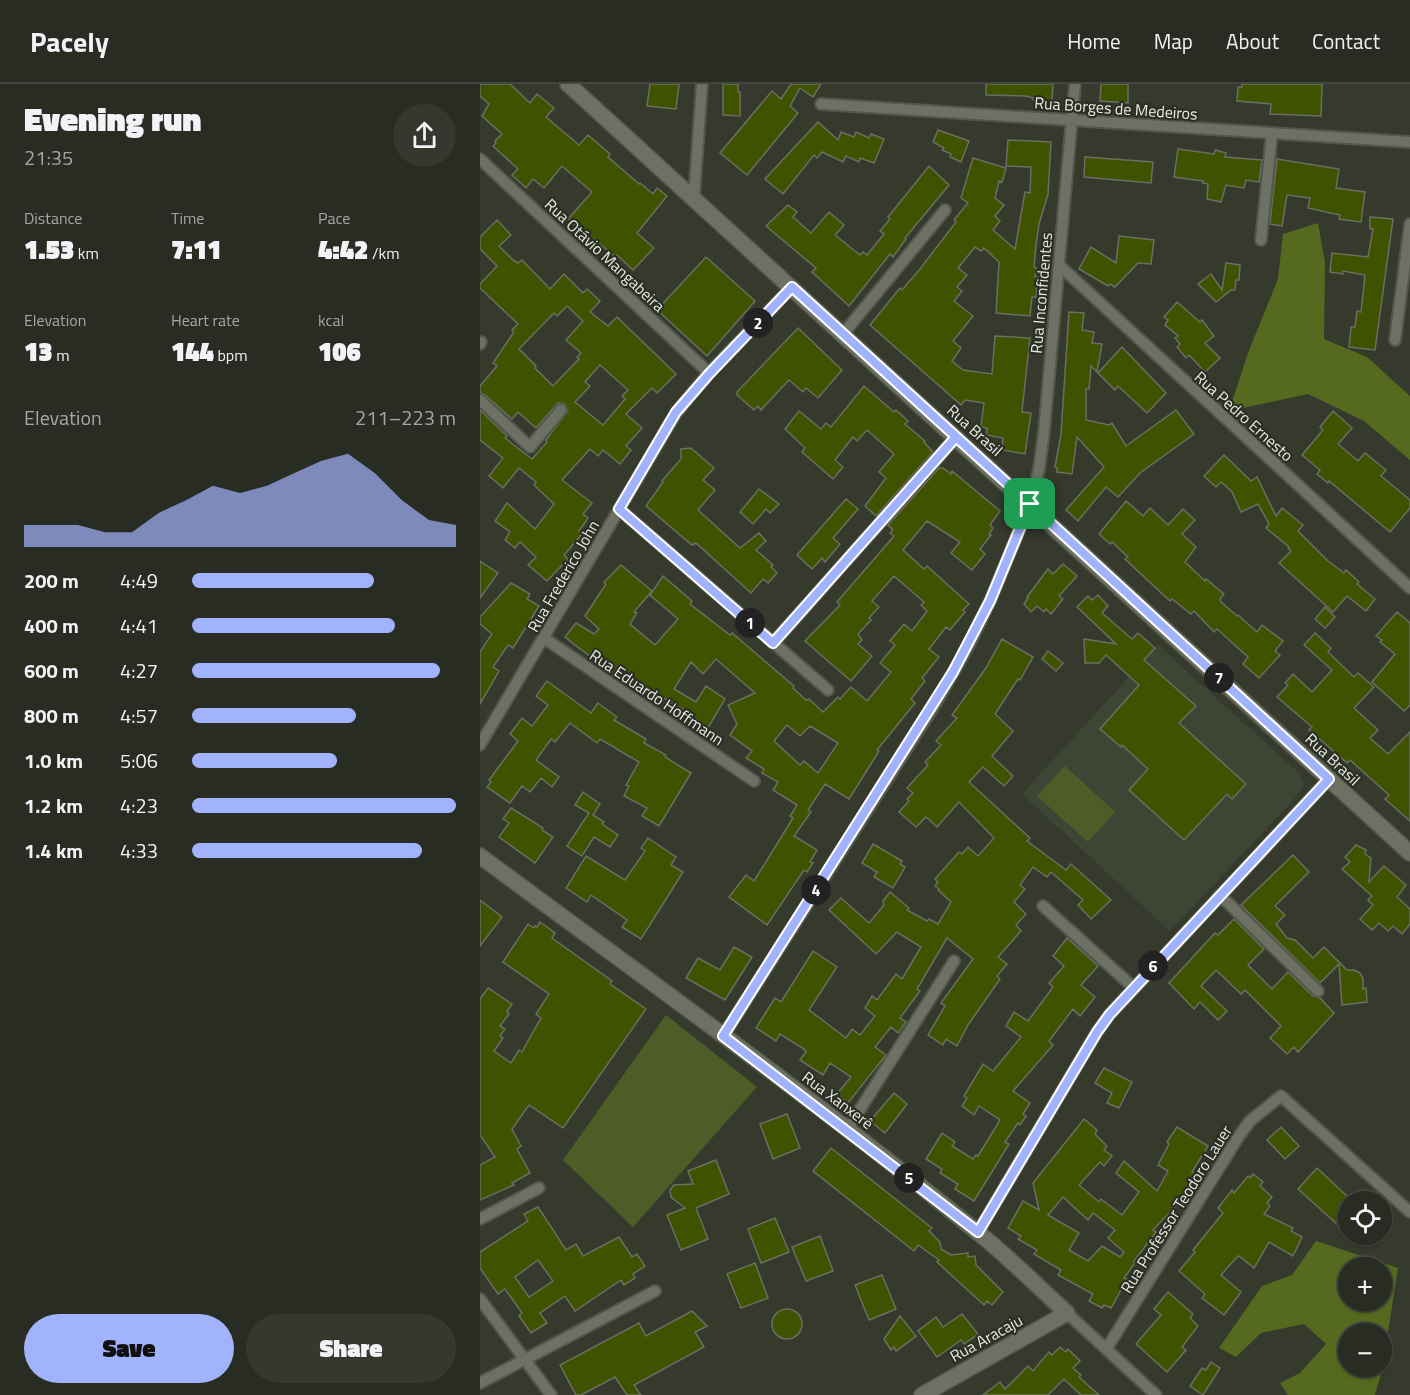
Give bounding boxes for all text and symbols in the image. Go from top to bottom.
text: Pacely [30,20,109,63]
text: Home [1067,25,1121,57]
text: Map [1154,25,1193,57]
text: About [1226,25,1279,57]
text: Contact [1312,25,1380,57]
street label: Rua Borges de Medeiros [1034,90,1198,126]
text: Evening run [24,94,201,144]
button: share [393,104,456,167]
text: 21:35 [24,142,73,173]
street label: Rua Otávio Mangabeira [539,193,671,317]
text: Distance [24,206,82,230]
text: Time [171,206,204,230]
text: Pace [318,206,350,230]
text: 1.53 [24,230,74,269]
text: 7:11 [171,230,221,269]
text: 4:42 [318,230,368,269]
street label: Rua Inconfidentes [1024,232,1058,354]
text: km [74,241,99,265]
text: /km [368,241,400,265]
text: Elevation [24,308,86,332]
text: Heart rate [171,308,240,332]
text: kcal [318,308,344,332]
pin: 2 [743,308,773,338]
text: 2 [754,311,762,335]
text: 13 [24,332,53,371]
text: 144 [171,332,214,371]
text: 106 [318,332,361,371]
text: m [53,343,70,367]
text: bpm [214,343,248,367]
street label: Rua Pedro Ernesto [1189,365,1299,467]
street label: Rua Brasil [942,398,1008,462]
text: Elevation [24,402,102,433]
text: 211–223 m [355,402,456,433]
pin [1004,478,1055,529]
icon: arrive [1013,487,1046,520]
street label: Rua Frederico John [521,515,605,637]
text: 200 m [24,565,79,596]
text: 4:49 [120,565,158,596]
pin: 1 [735,608,765,638]
text: 400 m [24,610,79,641]
text: 4:41 [120,610,158,641]
text: 1 [746,611,754,635]
street label: Rua Eduardo Hoffmann [585,643,729,751]
text: 600 m [24,655,79,686]
text: 4:27 [120,655,158,686]
pin: 7 [1204,663,1234,693]
text: 7 [1215,666,1223,690]
text: 800 m [24,700,79,731]
text: 4:57 [120,700,158,731]
street label: Rua Brasil [1300,727,1366,791]
text: 1.0 km [24,745,83,776]
text: 5:06 [120,745,158,776]
text: 1.2 km [24,790,83,821]
text: 4:23 [120,790,158,821]
text: 1.4 km [24,835,83,866]
text: 4:33 [120,835,158,866]
pin: 4 [801,875,831,905]
text: 4 [812,878,820,902]
pin: 6 [1138,951,1168,981]
text: 6 [1149,954,1157,978]
street label: Rua Xanxerê [797,1065,879,1135]
street label: Rua Professor Teodoro Lauer [1114,1120,1238,1298]
pin: 5 [894,1163,924,1193]
text: 5 [905,1166,913,1190]
map controls [1338,1191,1392,1377]
button: locate [1338,1191,1392,1245]
button: + [1338,1257,1392,1311]
street label: Rua Aracaju [945,1308,1027,1368]
button: Save [24,1314,234,1383]
button: Share [246,1314,456,1383]
button: − [1338,1323,1392,1377]

